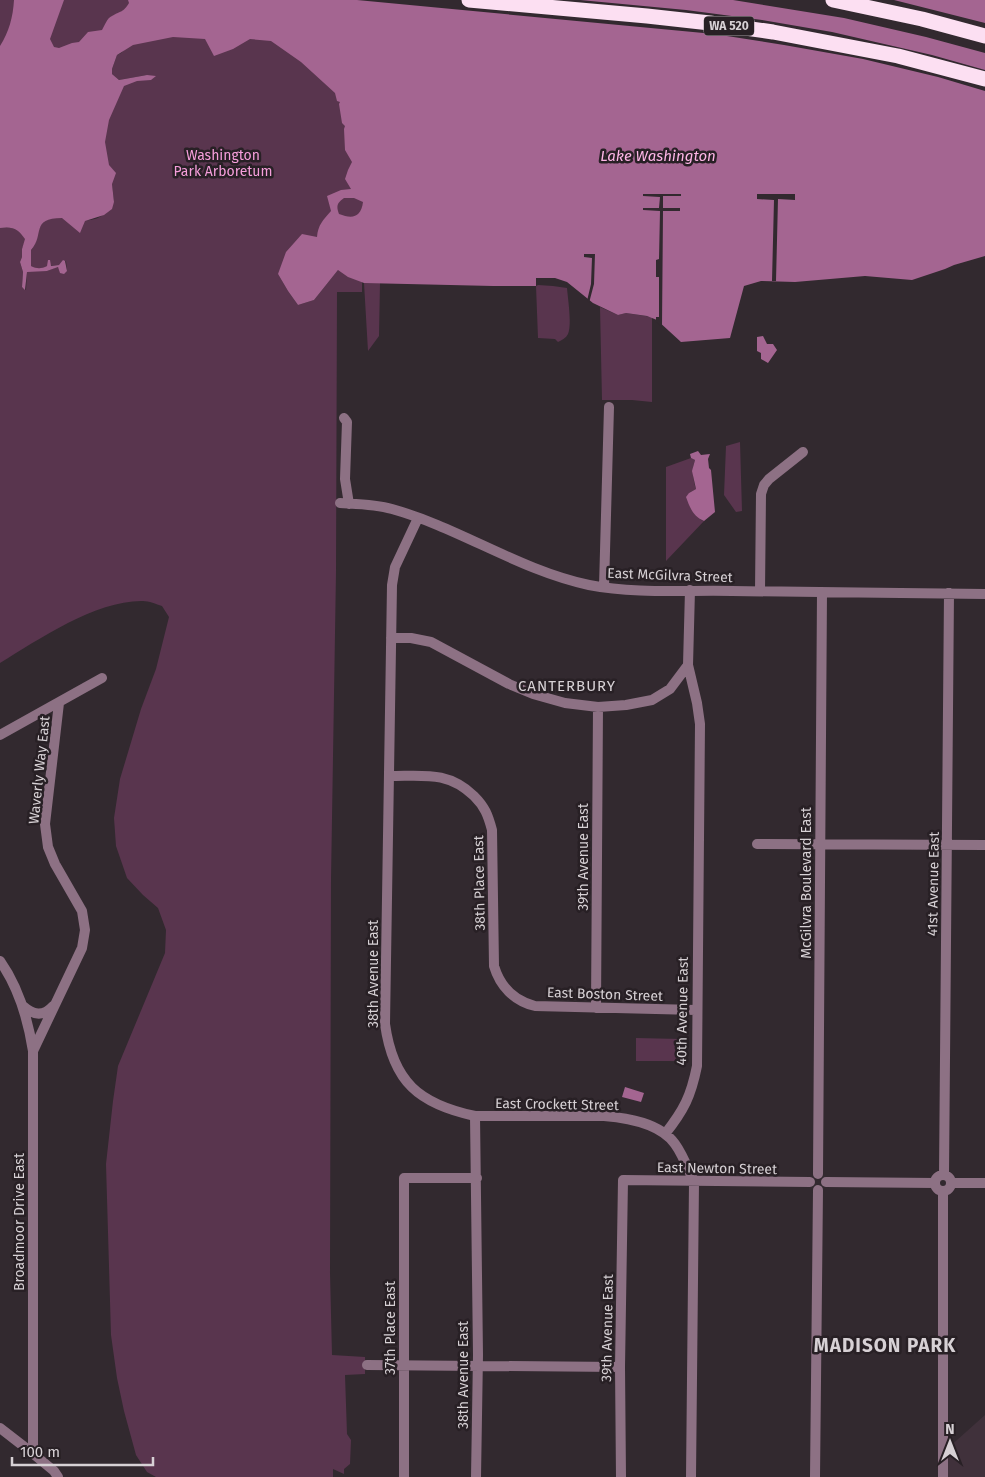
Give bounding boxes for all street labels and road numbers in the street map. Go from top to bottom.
road number: WA 520 [704,16,754,36]
street label: East McGilvra Street [607,565,734,586]
street label: Waverly Way East [25,714,54,825]
street label: 39th Avenue East [575,802,592,911]
street label: McGilvra Boulevard East [798,806,815,959]
street label: 41st Avenue East [924,831,943,936]
street label: 38th Place East [470,834,489,931]
street label: 38th Avenue East [365,919,382,1028]
street label: 40th Avenue East [673,956,692,1066]
street label: East Boston Street [547,984,664,1005]
street label: East Crockett Street [495,1095,620,1114]
street label: Broadmoor Drive East [11,1152,28,1291]
street label: East Newton Street [657,1159,778,1178]
street label: 39th Avenue East [598,1273,617,1382]
street label: 37th Place East [382,1280,399,1375]
street label: 38th Avenue East [455,1320,472,1429]

